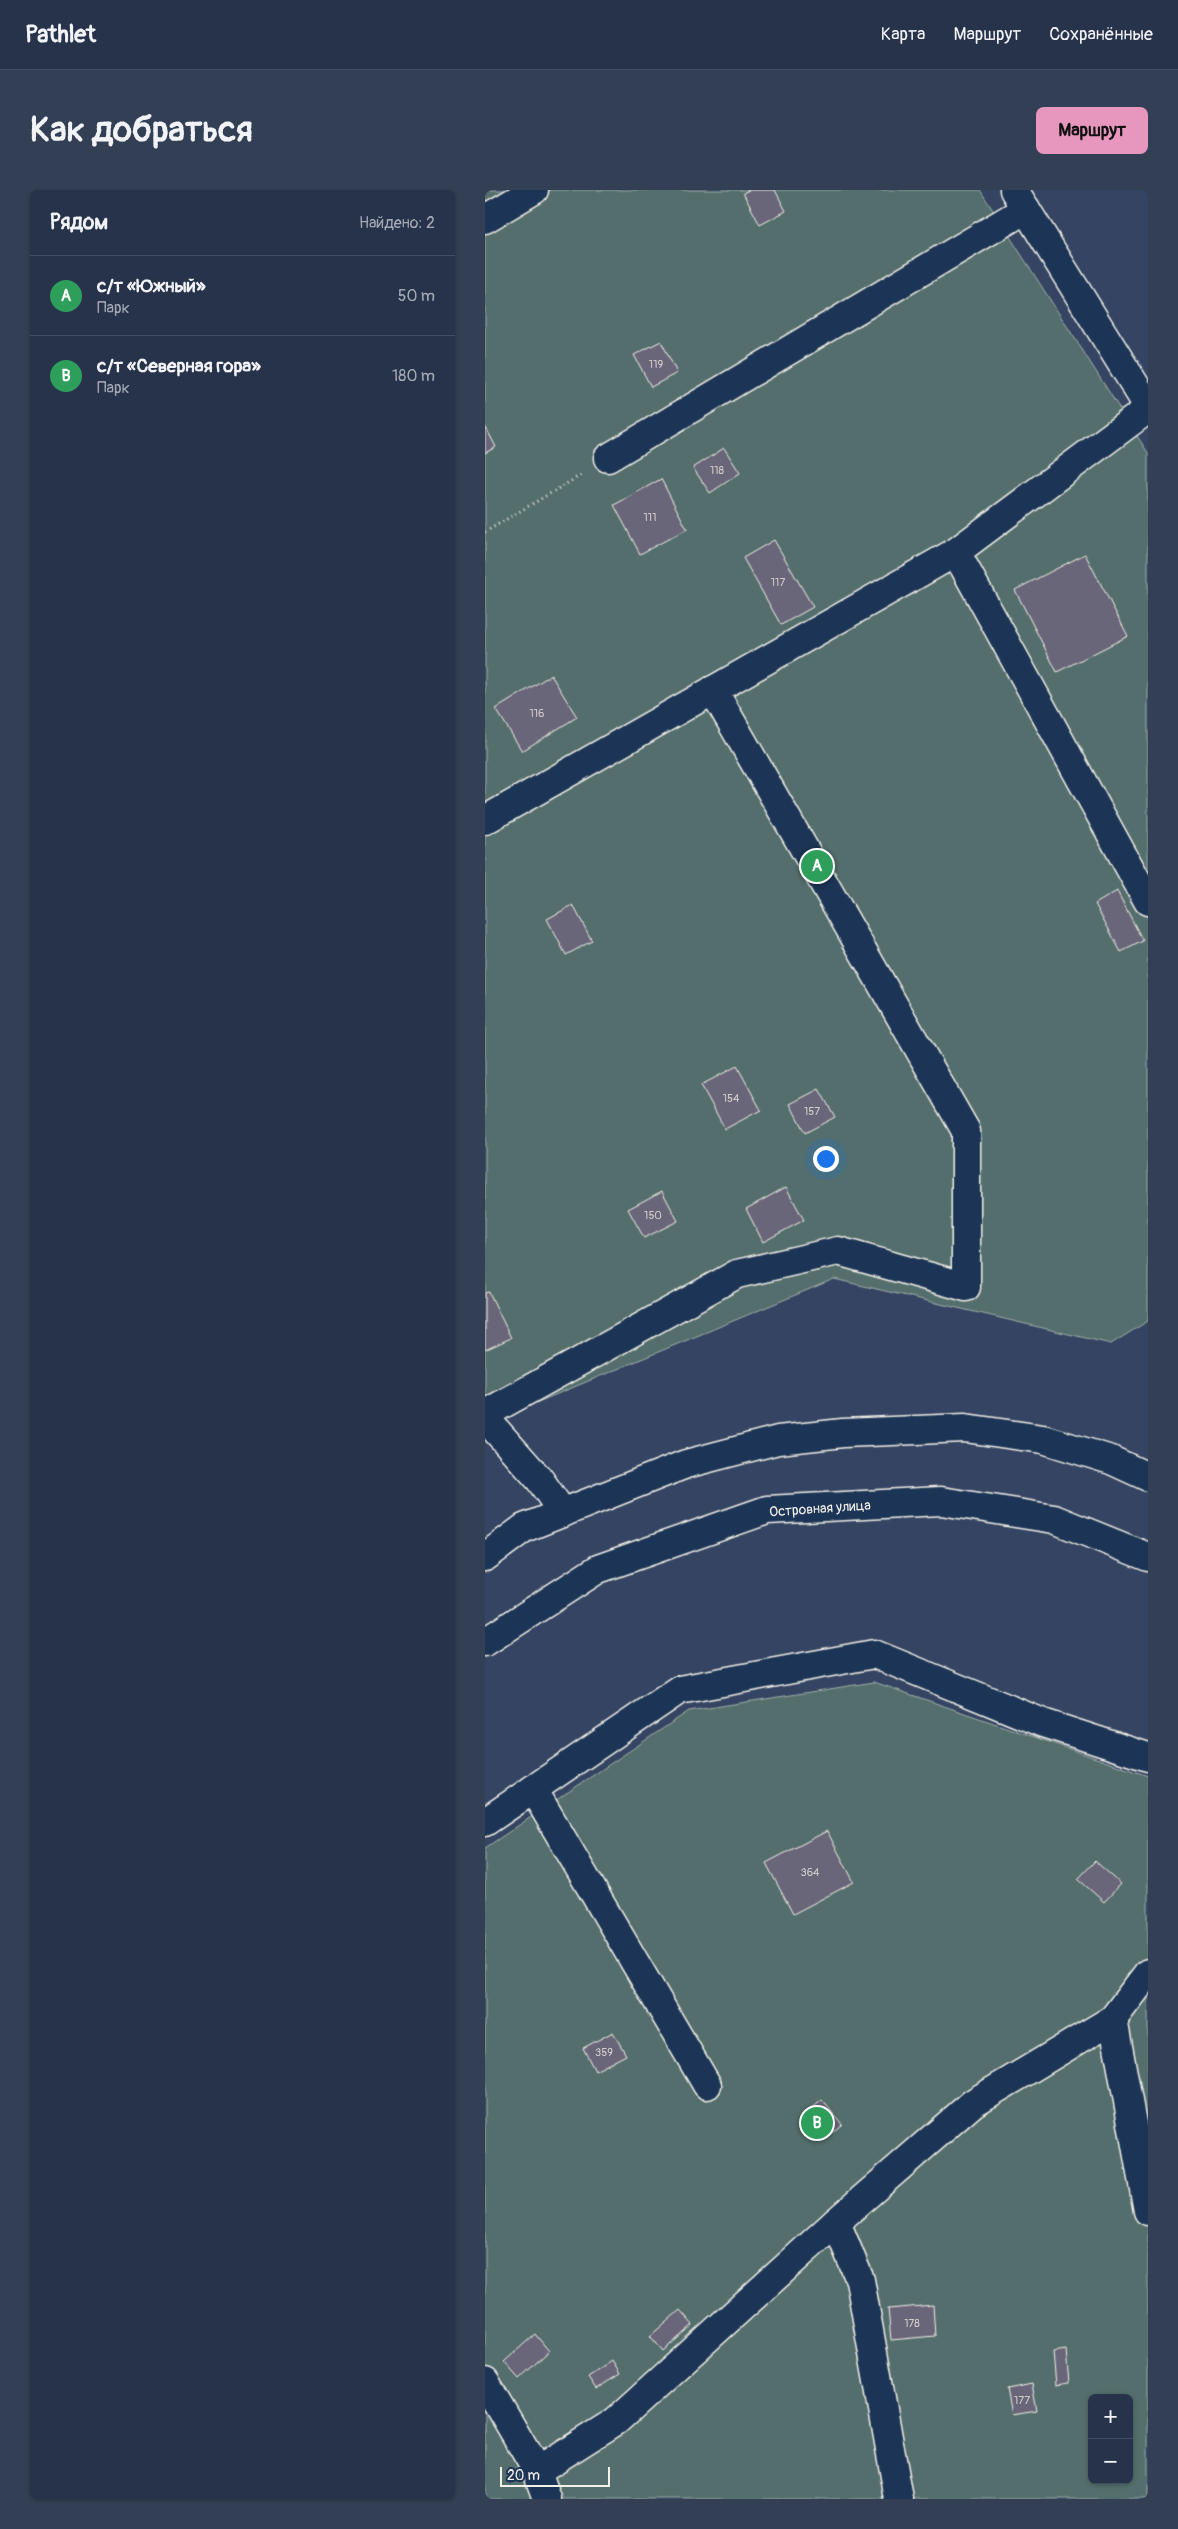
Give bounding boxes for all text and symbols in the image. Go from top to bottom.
text: Pathlet [25,20,96,49]
text: Карта [881,23,925,46]
text: Маршрут [953,23,1021,46]
text: Сохранённые [1049,23,1153,46]
button: Маршрут [1036,107,1148,154]
text: Как добраться [30,108,253,152]
text: Рядом [50,209,108,236]
text: Найдено: 2 [359,213,435,233]
text: с/т «Южный» [97,274,206,298]
text: A [61,286,71,306]
text: 50 m [398,286,435,306]
text: Парк [97,298,130,318]
text: с/т «Северная гора» [97,354,261,378]
house number: 119 [649,358,663,371]
text: B [61,366,71,386]
text: 180 m [392,366,435,386]
text: Парк [97,378,130,398]
house number: 118 [710,464,725,477]
house number: 111 [644,511,656,524]
house number: 117 [771,576,785,589]
house number: 116 [529,707,545,720]
pin: A [801,847,833,885]
house number: 154 [723,1092,740,1105]
house number: 157 [804,1105,820,1118]
your location [813,1146,839,1172]
house number: 150 [644,1209,662,1222]
street label: Островная улица [769,1496,871,1521]
house number: 364 [801,1866,820,1879]
house number: 359 [595,2046,613,2059]
pin: B [801,2104,833,2142]
house number: 178 [904,2317,920,2330]
house number: 177 [1014,2394,1030,2407]
map controls [1088,2394,1133,2484]
button: + [1088,2394,1133,2439]
button: − [1088,2439,1133,2484]
scale bar [500,2464,610,2487]
text: 20 m [507,2467,540,2484]

